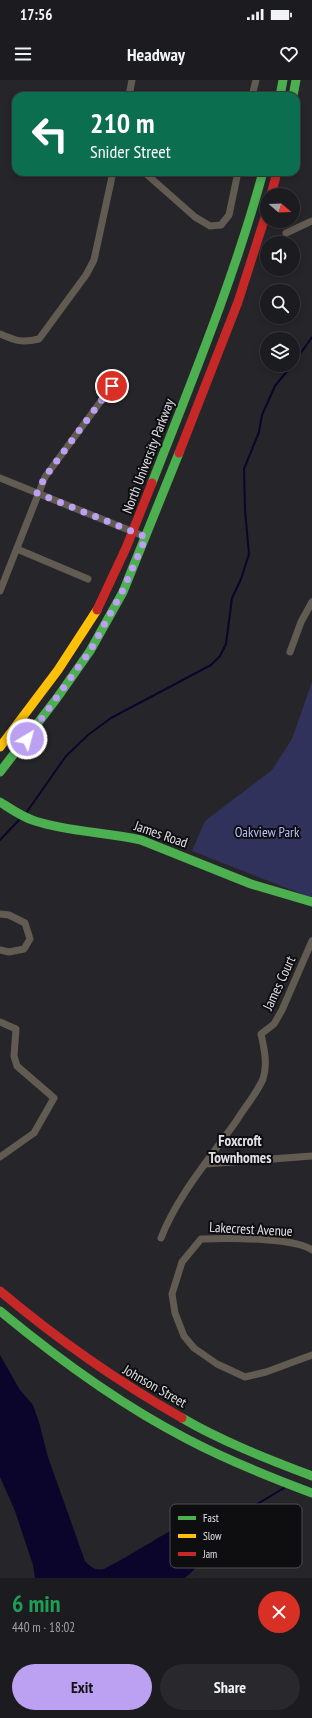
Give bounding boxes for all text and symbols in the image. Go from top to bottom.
text: 17:56 [20,5,52,24]
icon: menu [12,43,34,65]
text: Headway [127,43,185,66]
icon: heart [278,43,300,65]
text: 210 m [90,104,154,141]
icon: left [24,108,76,160]
text: Snider Street [90,140,171,163]
north arrow [260,188,300,228]
map controls [260,188,300,372]
button: sound [260,236,300,276]
button: search [260,284,300,324]
button: layers [260,332,300,372]
pin [95,369,129,403]
icon: arrive [101,375,123,397]
street label: North University Parkway [118,395,178,516]
position arrow [6,718,48,760]
street label: James Road [131,816,190,852]
park label: Oakview Park [235,823,300,841]
street label: James Court [258,953,299,1014]
district label: Foxcroft Townhomes [209,1131,271,1167]
street label: Lakecrest Avenue [209,1218,293,1240]
street label: Johnson Street [119,1360,190,1412]
legend [170,1504,302,1568]
text: Fast [203,1511,219,1525]
text: Slow [203,1529,222,1543]
text: Jam [202,1547,217,1561]
text: 6 min [12,1588,60,1619]
button: close [258,1591,300,1633]
text: 440 m · 18:02 [12,1619,75,1636]
button: Exit [12,1664,152,1710]
button: Share [160,1664,300,1710]

